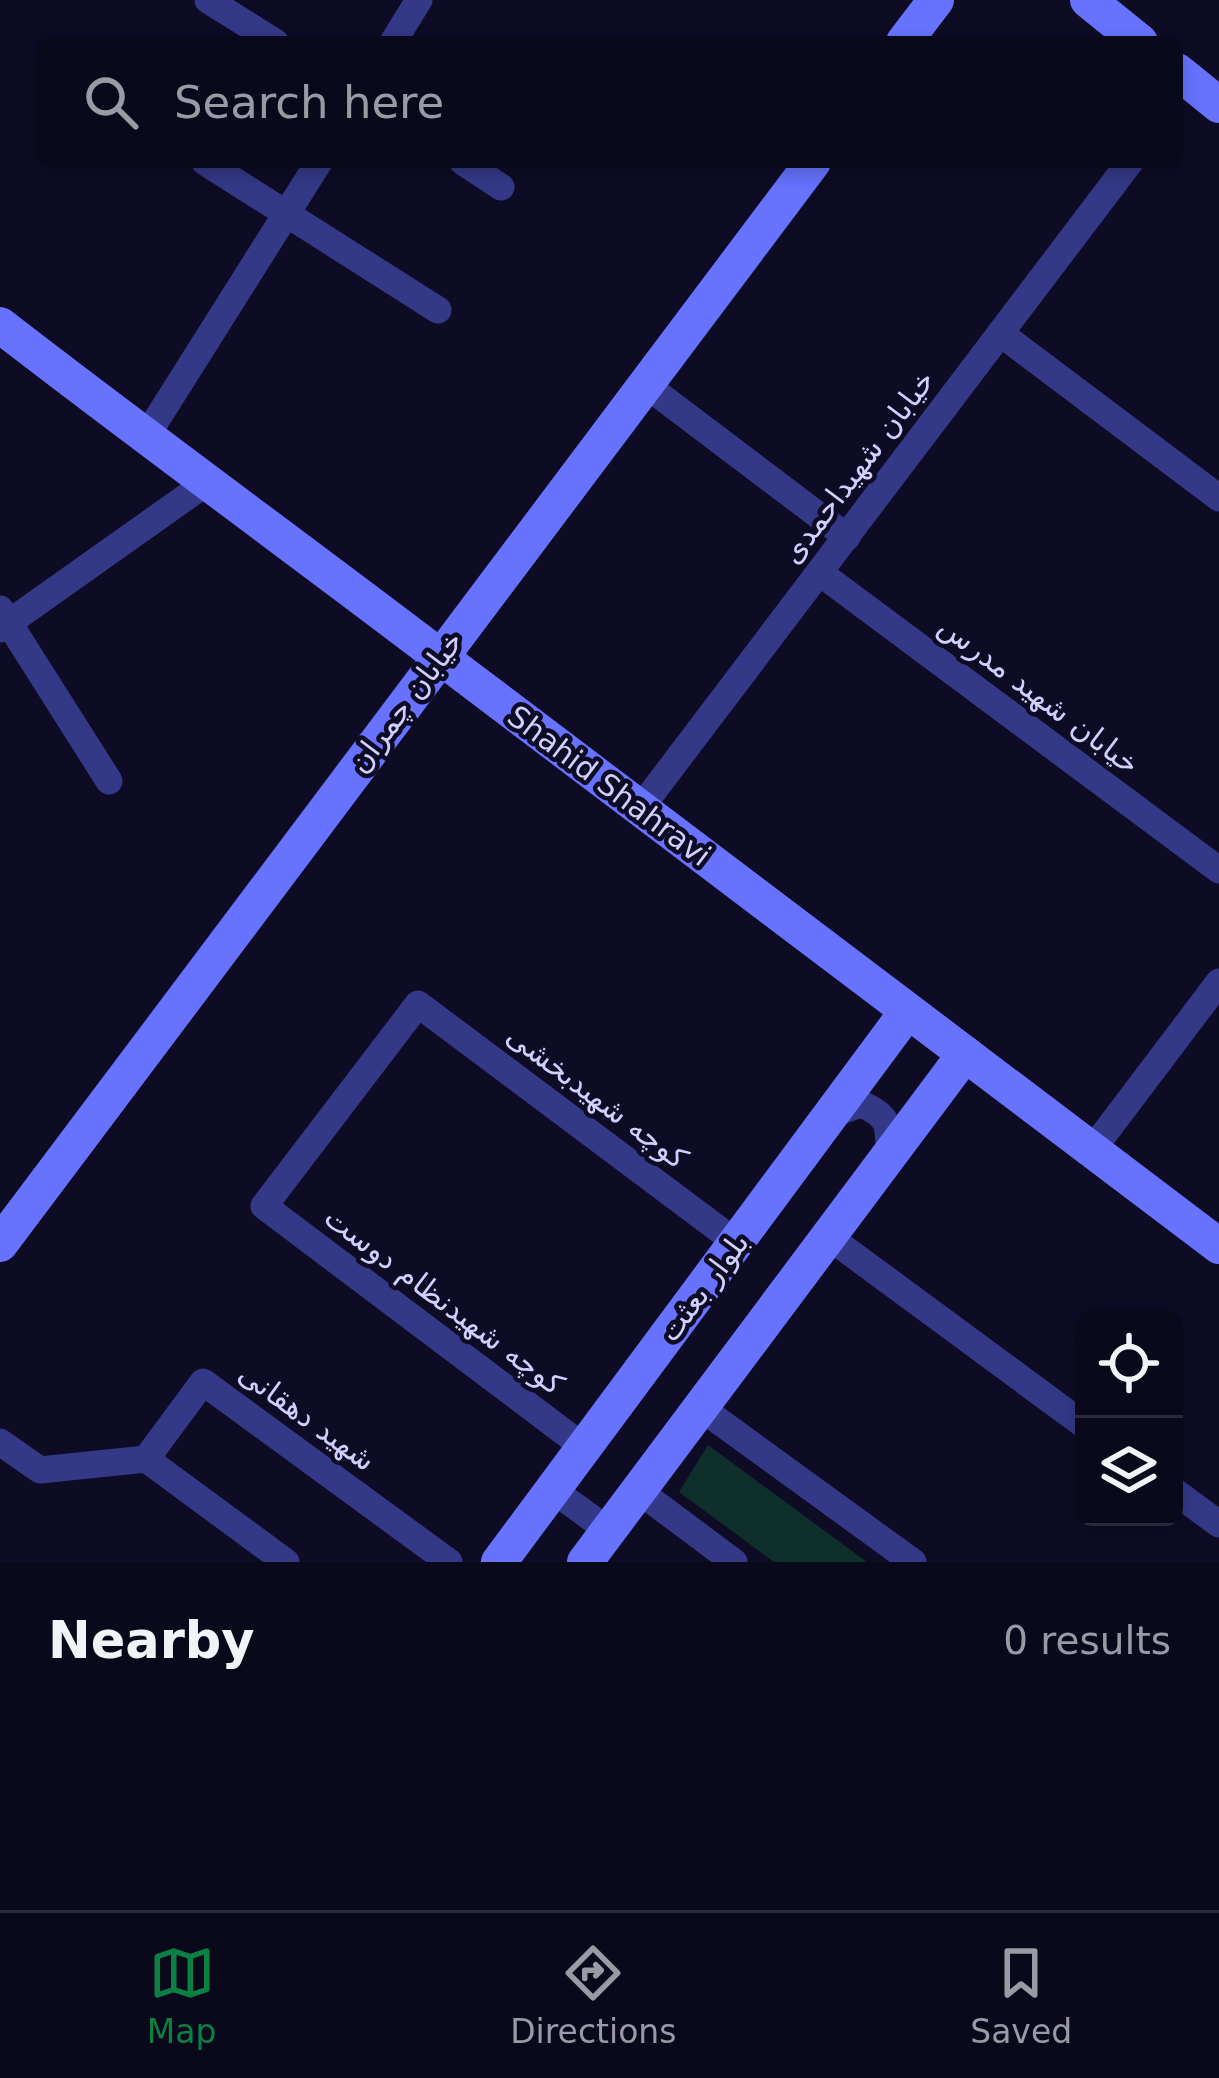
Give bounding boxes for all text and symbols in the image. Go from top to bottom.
search box [36,36,1183,168]
icon: search [78,69,144,135]
text: Search here [174,76,444,129]
street label: خیابان شهیداحمدی [774,363,942,571]
street label: خیابان شهید مدرس [932,608,1146,782]
street label: خیابان چمران [341,624,470,780]
street label: Shahid Shahravi [501,698,718,873]
street label: کوچه شهیدبخشی [499,1017,695,1177]
street label: کوچه شهیدنظام دوست [317,1199,571,1403]
street label: بلوار بعثت [651,1225,756,1348]
map controls [1075,1310,1183,1526]
button: locate [1075,1310,1183,1418]
street label: شهید دهقانی [232,1355,382,1479]
button: layers [1075,1418,1183,1526]
text: Nearby [48,1611,255,1670]
text: 0 results [1003,1618,1171,1663]
tab: Map [147,1940,217,2051]
tab: Directions [510,1940,676,2051]
tab: Saved [970,1940,1072,2051]

